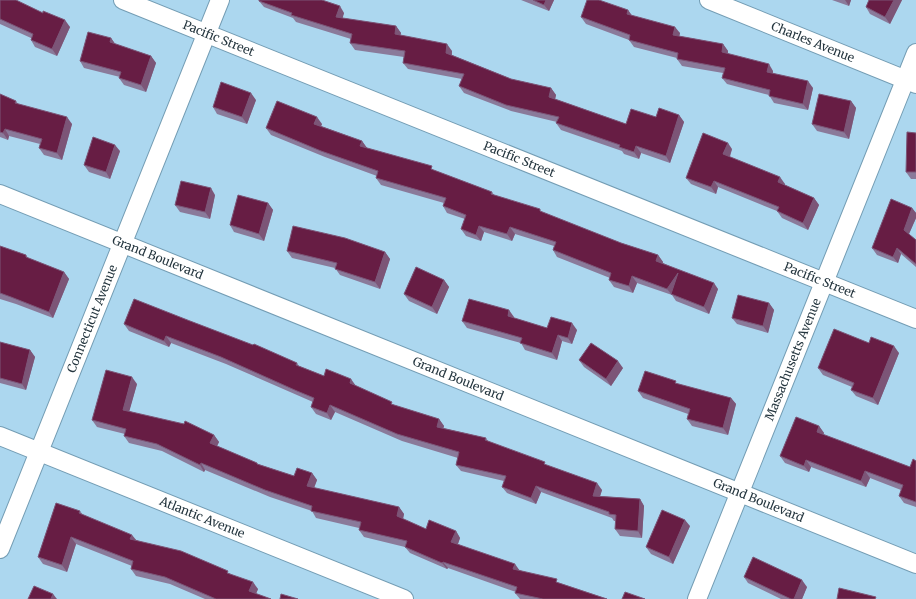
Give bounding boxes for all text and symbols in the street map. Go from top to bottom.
street label: Pacific Street [181,17,257,59]
street label: Charles Avenue [769,18,857,65]
street label: Pacific Street [481,138,558,180]
street label: Grand Boulevard [110,232,205,282]
street label: Pacific Street [782,259,858,301]
street label: Connecticut Avenue [63,262,120,375]
street label: Massachusetts Avenue [761,296,824,423]
street label: Grand Boulevard [411,353,506,404]
street label: Grand Boulevard [711,475,806,525]
street label: Atlantic Avenue [157,493,247,541]

